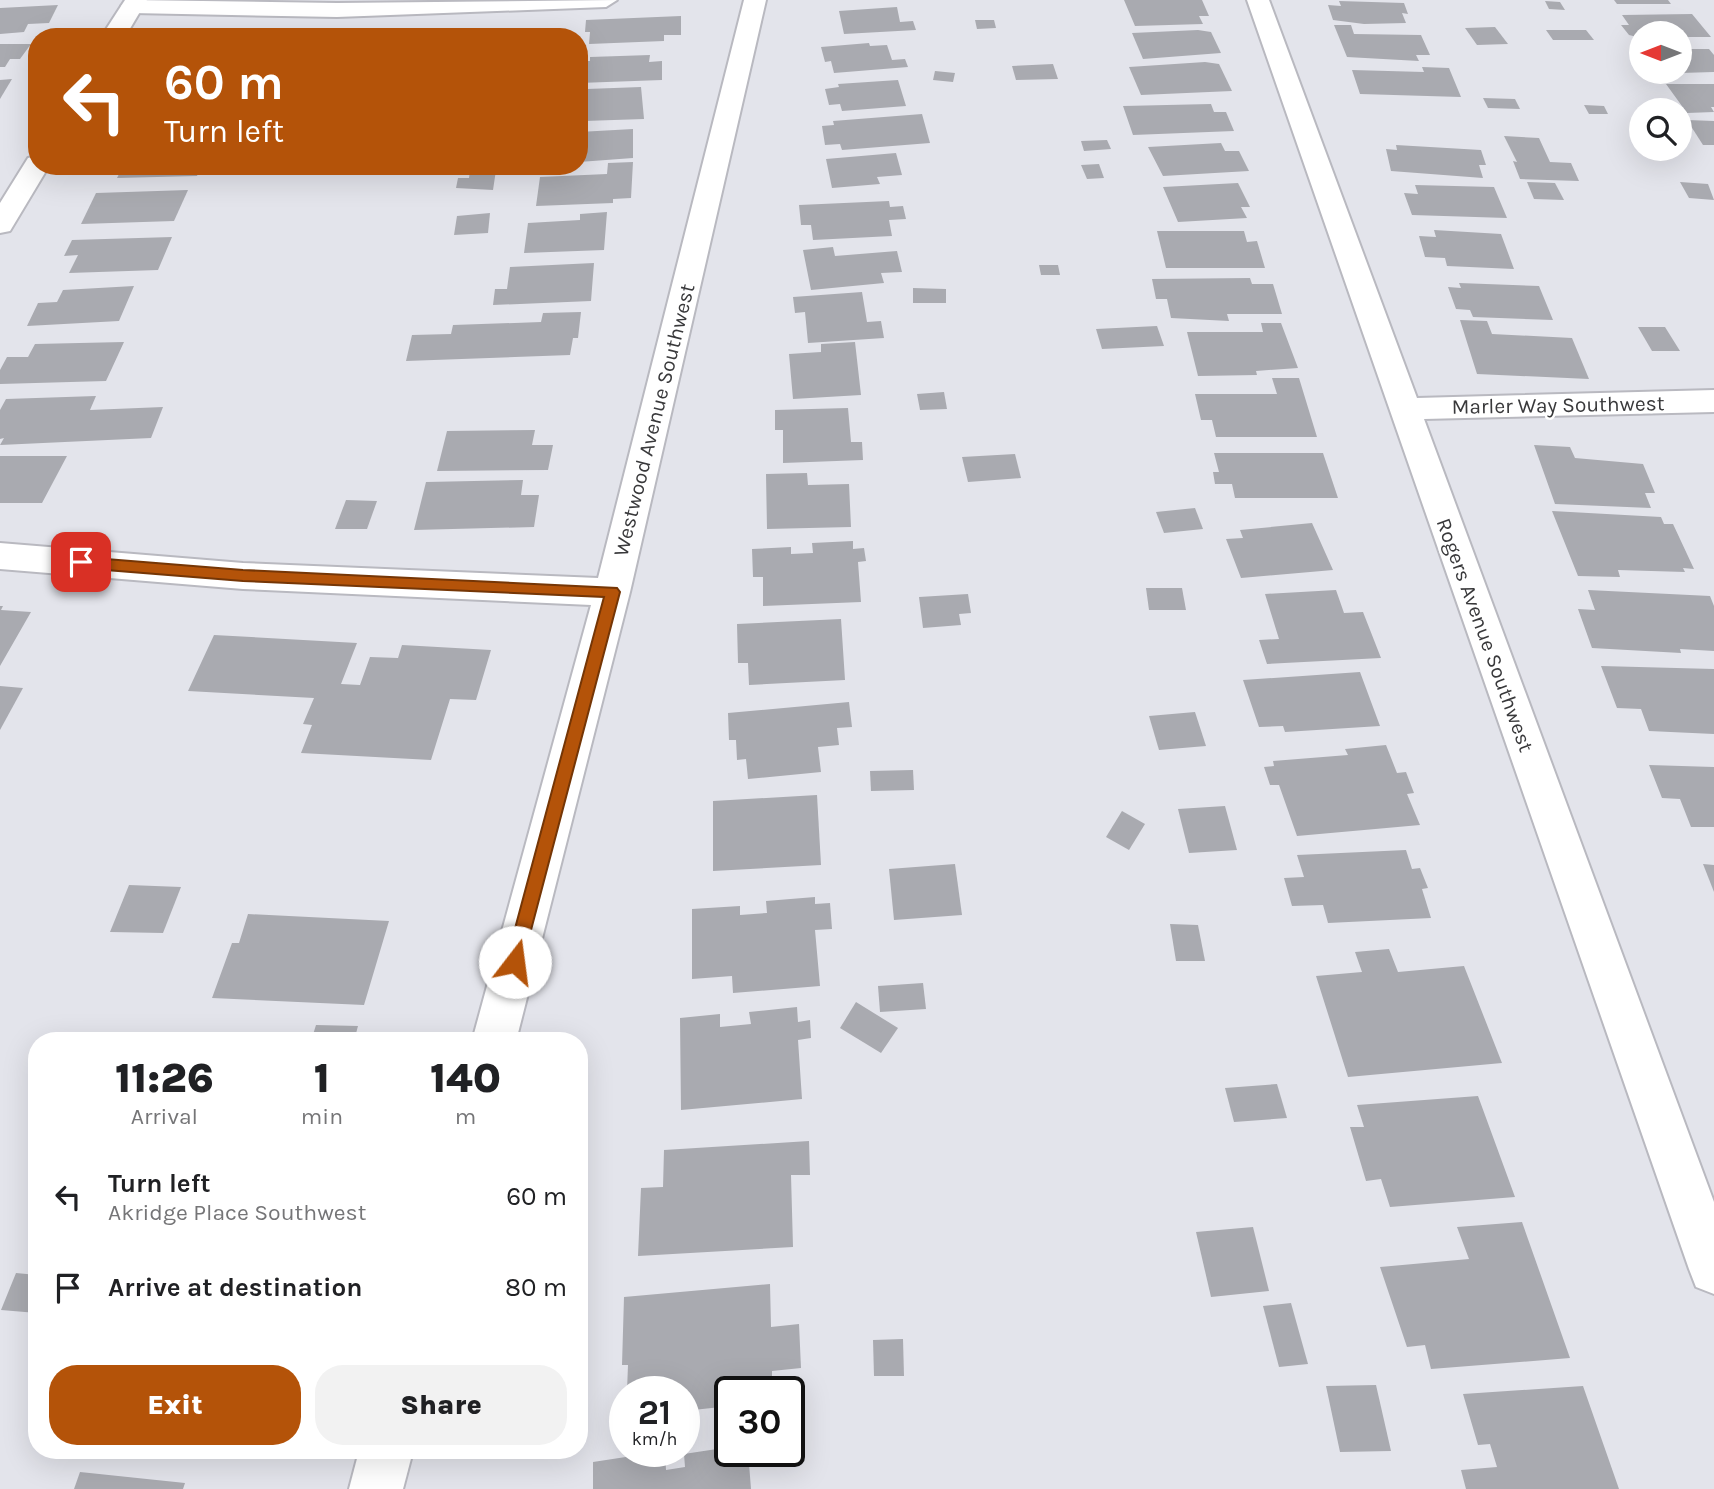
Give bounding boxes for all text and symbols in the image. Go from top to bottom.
north arrow [1629,21,1692,84]
map controls [1629,21,1692,161]
text: 60 m [164,54,284,111]
icon: left [49,56,140,147]
button: search [1629,98,1692,161]
text: Turn left [164,113,284,150]
street label: Westwood Avenue Southwest [608,281,700,559]
street label: Marler Way Southwest [1451,391,1665,419]
street label: Rogers Avenue Southwest [1431,515,1539,755]
pin [51,532,111,592]
icon: arrive [62,543,100,581]
position arrow [478,925,552,999]
text: 11:26 [115,1053,214,1103]
text: 1 [314,1053,330,1103]
text: 140 [430,1053,501,1103]
text: Arrival [131,1103,198,1130]
text: min [301,1103,343,1130]
text: m [455,1103,476,1130]
text: Turn left [108,1168,210,1199]
icon: left [49,1178,87,1216]
text: 60 m [506,1181,567,1212]
text: Akridge Place Southwest [108,1199,366,1226]
icon: arrive [49,1269,87,1307]
text: Arrive at destination [108,1272,362,1303]
text: 80 m [505,1272,567,1303]
button: Exit [49,1365,301,1445]
button: Share [315,1365,567,1445]
speed limit sign: 30 [714,1376,805,1467]
text: 21 [638,1392,671,1433]
text: km/h [632,1428,677,1450]

